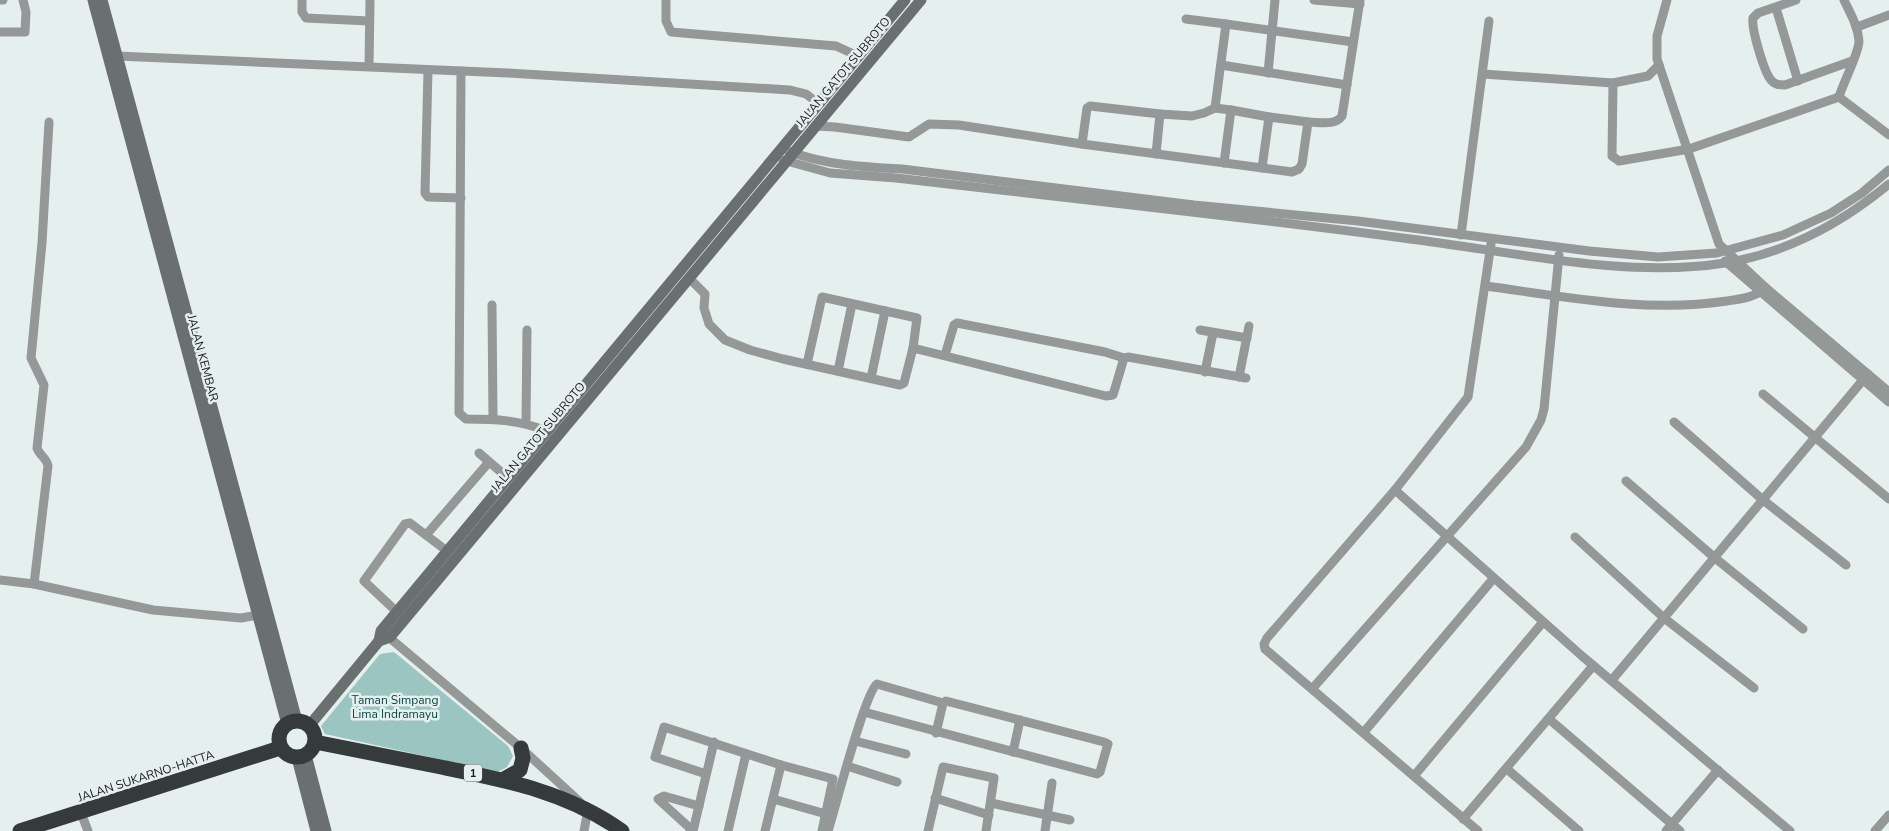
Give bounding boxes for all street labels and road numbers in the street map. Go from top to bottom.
street label: JALAN GATOT SUBROTO [792,14,894,131]
street label: JALAN KEMBAR [183,312,222,403]
street label: JALAN GATOT SUBROTO [487,379,589,496]
street label: JALAN SUKARNO-HATTA [75,746,216,806]
road number: 1 [464,764,482,781]

